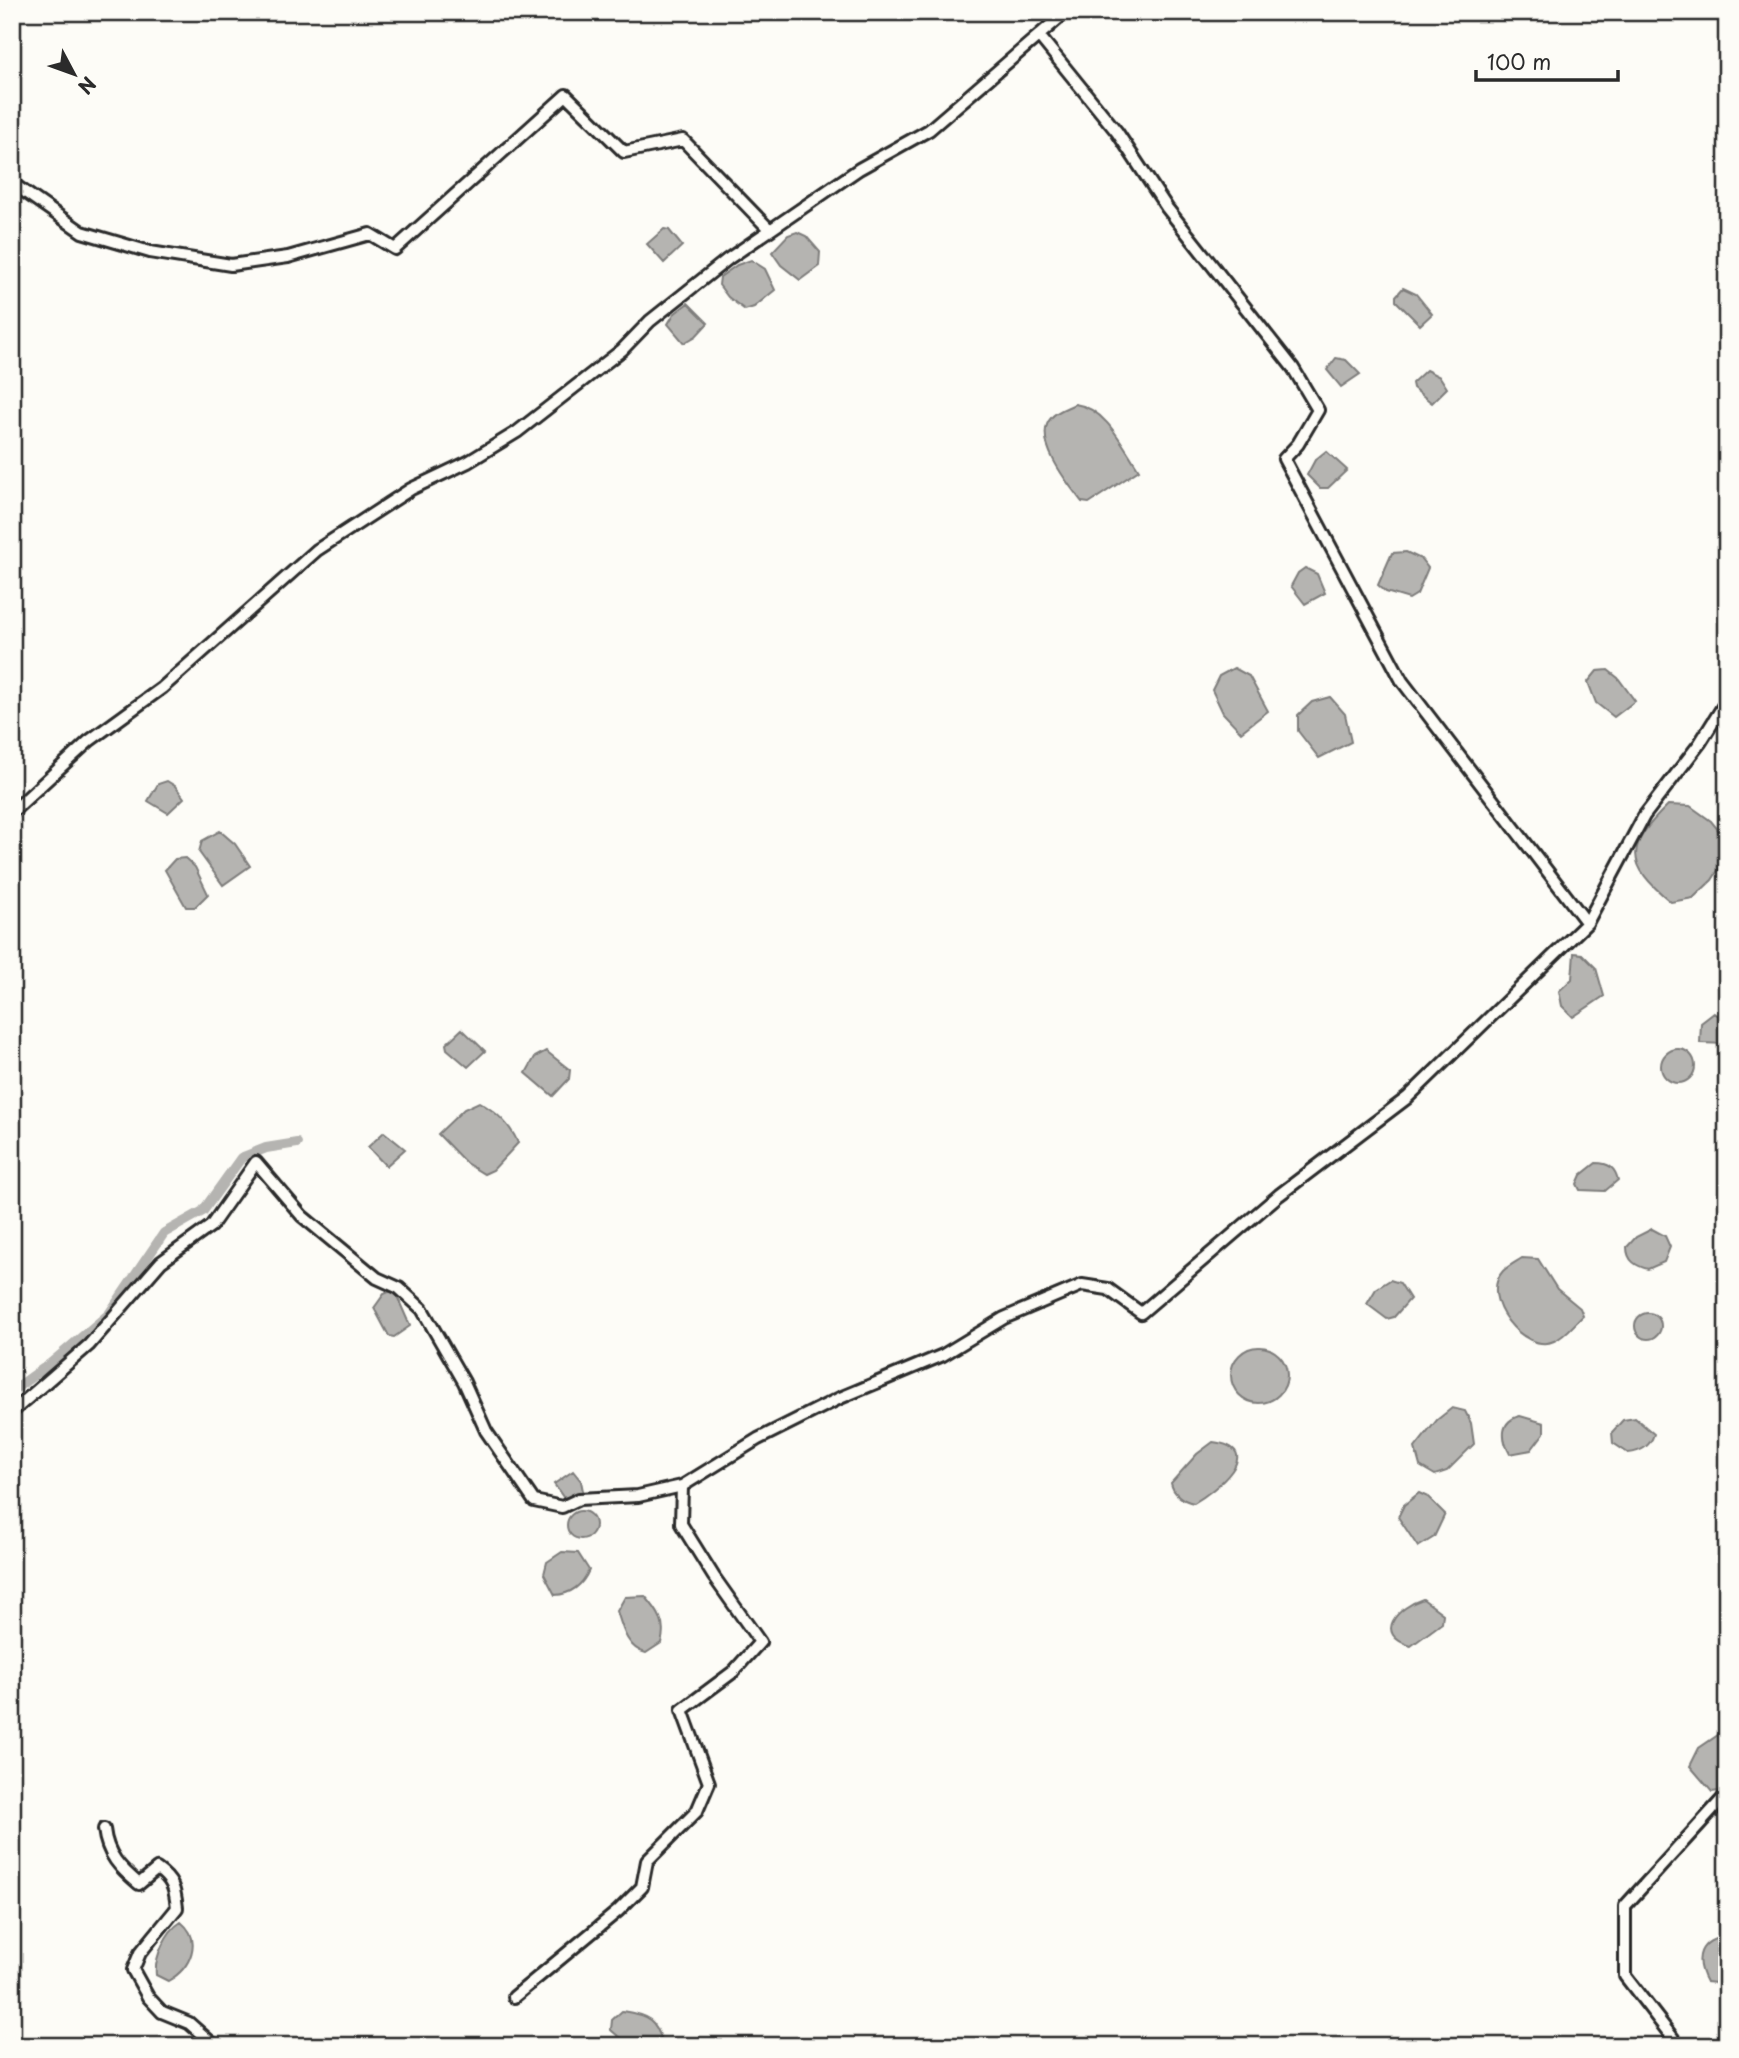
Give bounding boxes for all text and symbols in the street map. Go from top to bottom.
north arrow [38,38,108,108]
scale bar [1476,38,1618,82]
text: 100 m [1487,45,1551,77]
text: N [72,71,103,101]

